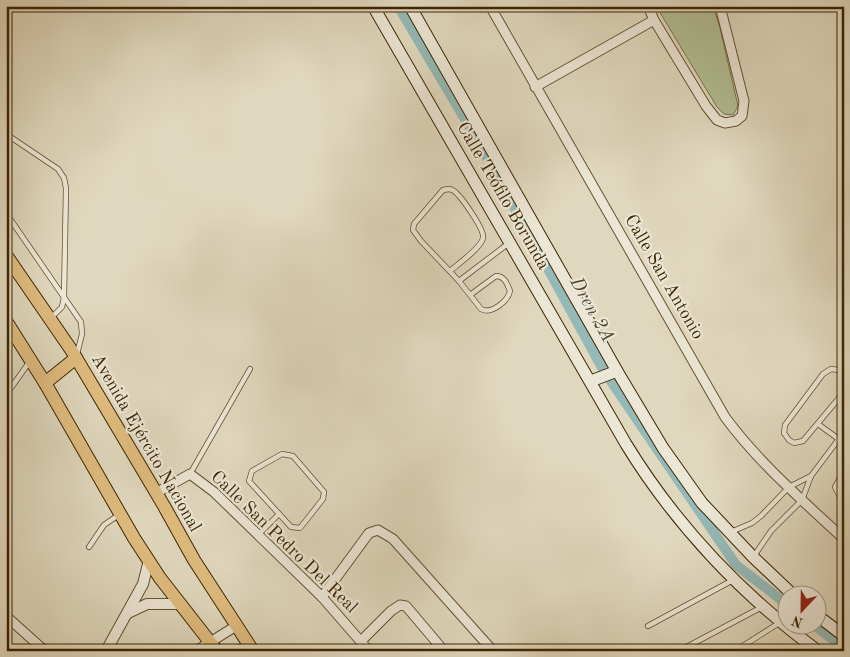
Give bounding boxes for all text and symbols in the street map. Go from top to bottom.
street label: Calle Teófilo Borunda [453,119,553,273]
street label: Calle San Antonio [621,211,707,343]
water label: Dren 2A [565,273,617,346]
street label: Avenida Ejército Nacional [88,351,204,535]
street label: Calle San Pedro Del Real [207,467,361,617]
north arrow [778,584,828,634]
text: N [790,613,805,630]

